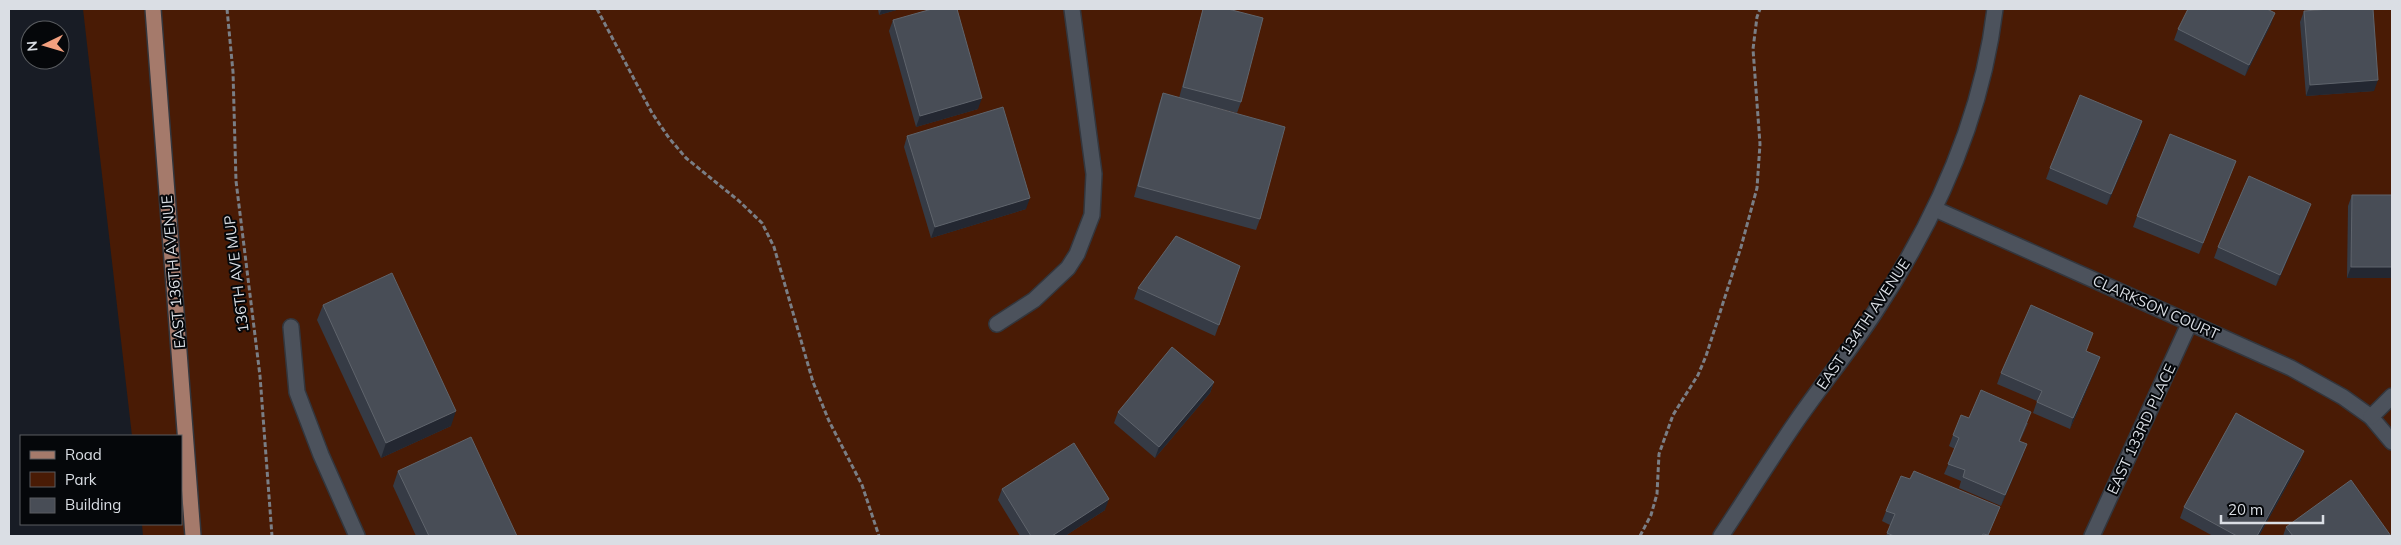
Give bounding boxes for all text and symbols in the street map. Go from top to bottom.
north arrow [20,20,70,70]
text: N [23,40,41,52]
street label: EAST 136TH AVENUE [157,195,189,349]
street label: 136TH AVE MUP [219,214,253,334]
street label: EAST 134TH AVENUE [1812,255,1914,393]
street label: CLARKSON COURT [2090,271,2222,343]
street label: EAST 133RD PLACE [2102,361,2180,497]
legend [20,435,182,525]
text: Road [65,445,102,464]
text: Park [65,470,97,489]
scale bar [2221,492,2324,524]
text: Building [65,495,121,514]
text: 20 m [2228,500,2263,519]

